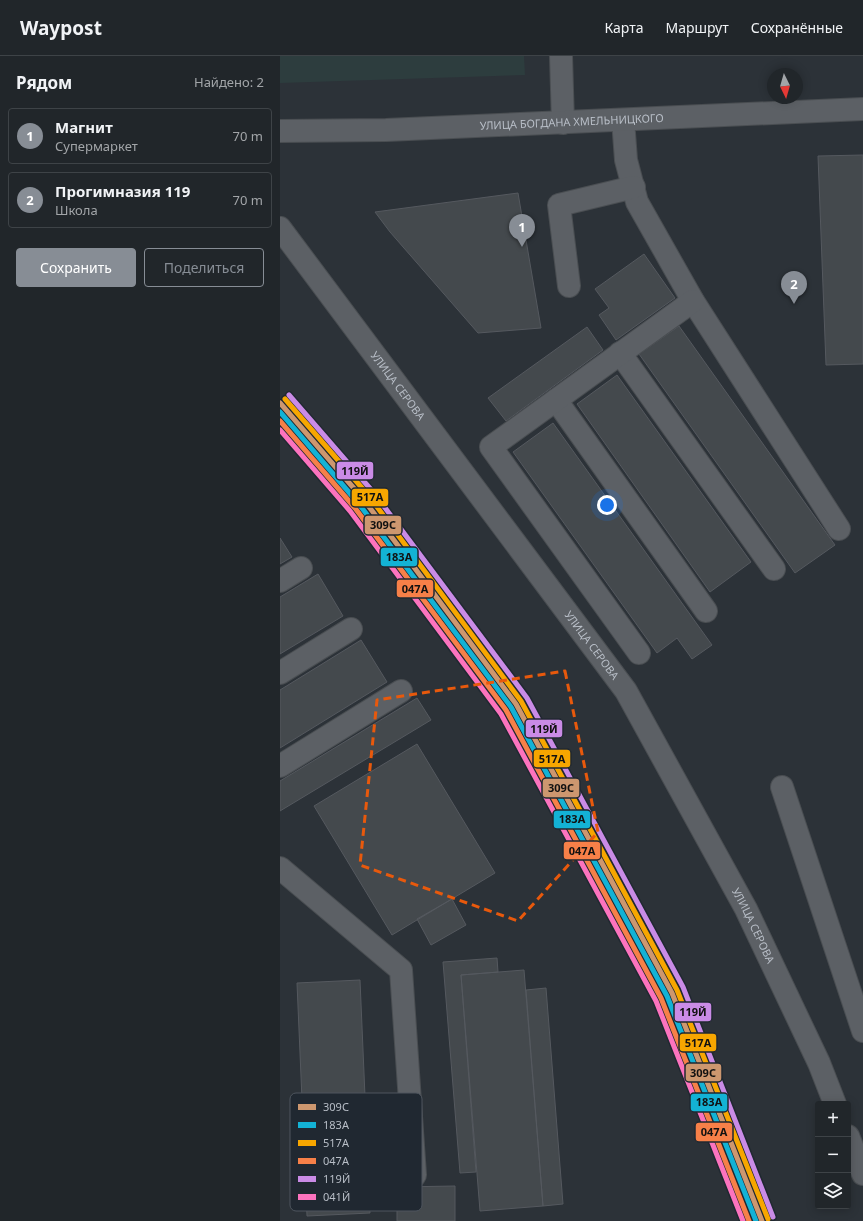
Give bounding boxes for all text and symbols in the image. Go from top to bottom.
text: Waypost [20,15,102,41]
text: Карта [604,18,643,37]
text: Маршрут [665,18,729,37]
text: Сохранённые [751,18,843,37]
north arrow [767,68,803,104]
text: Рядом [16,71,72,94]
text: Найдено: 2 [194,73,264,91]
street label: УЛИЦА БОГДАНА ХМЕЛЬНИЦКОГО [480,110,664,133]
text: Магнит [55,117,113,137]
text: 1 [26,127,34,145]
text: 70 m [233,127,263,145]
text: Супермаркет [55,137,138,155]
text: Прогимназия 119 [55,181,190,201]
text: 2 [26,191,34,209]
text: 70 m [233,191,263,209]
text: Школа [55,201,98,219]
pin: 1 [509,214,535,247]
button: Сохранить [16,248,136,287]
button: Поделиться [144,248,264,287]
pin: 2 [781,271,807,304]
street label: УЛИЦА СЕРОВА [368,348,430,424]
line badge: 119Й [336,461,374,480]
text: 119Й [341,463,369,478]
line badge: 517А [351,488,389,507]
text: 517А [357,489,384,504]
your location [597,495,617,515]
line badge: 309С [364,515,402,535]
text: 309С [370,517,396,532]
line badge: 183А [380,547,418,567]
text: 183А [386,549,413,564]
line badge: 047А [396,579,434,598]
text: 047А [402,581,429,596]
street label: УЛИЦА СЕРОВА [562,608,623,683]
line badge: 119Й [525,719,563,738]
text: 119Й [530,721,558,736]
line badge: 517А [533,749,571,768]
text: 517А [539,751,566,766]
line badge: 309С [542,778,580,798]
text: 309С [548,780,574,795]
line badge: 183А [553,810,591,829]
text: 183А [559,811,586,826]
line badge: 047А [563,841,601,860]
text: 047А [569,843,596,858]
street label: УЛИЦА СЕРОВА [729,885,779,966]
line badge: 119Й [674,1002,712,1022]
text: 119Й [679,1004,707,1019]
line badge: 517А [679,1033,717,1052]
text: 517А [685,1035,712,1050]
line badge: 309С [685,1063,722,1082]
text: 309С [690,1065,716,1080]
legend [290,1093,422,1211]
line badge: 183А [690,1093,728,1112]
text: 183А [696,1094,723,1109]
text: 309С [323,1099,349,1114]
map controls [815,1101,851,1209]
button: + [815,1101,851,1137]
text: 183А [323,1117,350,1132]
line badge: 047А [695,1122,733,1142]
text: 047А [701,1124,728,1139]
text: 517А [323,1135,350,1150]
button: − [815,1137,851,1173]
text: 047А [323,1153,350,1168]
text: 119Й [323,1171,350,1186]
button: layers [815,1173,851,1209]
text: 041Й [323,1189,350,1204]

